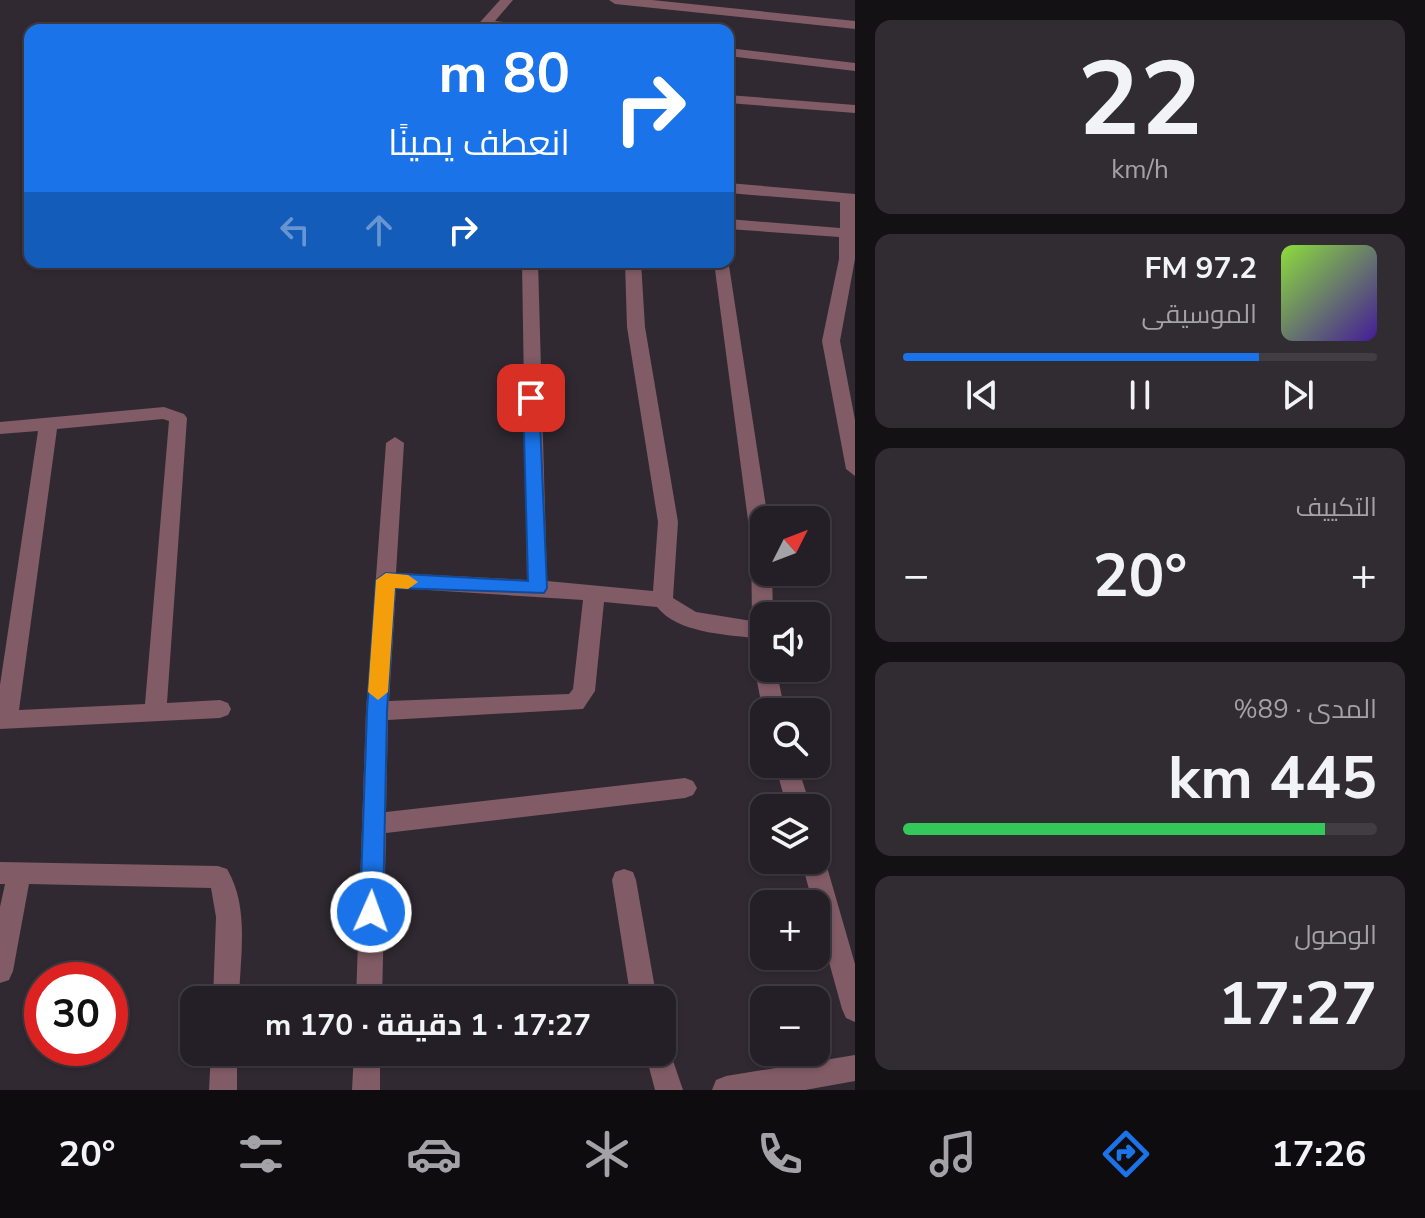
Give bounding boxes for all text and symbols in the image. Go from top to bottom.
text: 22 [1078,29,1202,171]
text: 80 m [439,35,570,112]
icon: right [598,56,702,160]
text: انعطف يمينًا [388,119,570,168]
text: km/h [1111,152,1169,187]
icon: left [273,208,317,252]
icon: ahead [357,208,401,252]
icon: right [441,208,485,252]
text: 97.2 FM [1145,248,1257,289]
text: الموسيقى [1142,297,1257,332]
pin [497,364,565,432]
icon: previous [960,373,1004,417]
icon: pause [1118,373,1162,417]
icon: next [1276,373,1320,417]
icon: arrive [509,376,553,420]
text: التكييف [1295,490,1377,525]
north arrow [750,506,830,586]
map controls [750,506,830,1066]
text: 20° [1093,535,1187,617]
text: − [903,546,929,606]
text: + [1351,546,1377,606]
button: sound [750,602,830,682]
text: المدى · 89% [1233,692,1377,727]
button: search [750,698,830,778]
text: 445 km [1168,737,1377,819]
button: layers [750,794,830,874]
position arrow [329,870,413,954]
button: + [750,890,830,970]
text: الوصول [1294,918,1377,953]
speed limit sign: 30 [24,962,128,1066]
text: 17:27 [1218,963,1377,1045]
button: − [750,986,830,1066]
text: 17:27 · 1 دقيقة · 170 m [265,1005,591,1046]
icon: filters [233,1126,289,1182]
icon: car [406,1126,462,1182]
icon: climate [579,1126,635,1182]
icon: phone [752,1126,808,1182]
icon: music [925,1126,981,1182]
icon: directions [1098,1126,1154,1182]
text: 20° [59,1130,115,1179]
text: 17:26 [1271,1130,1366,1179]

